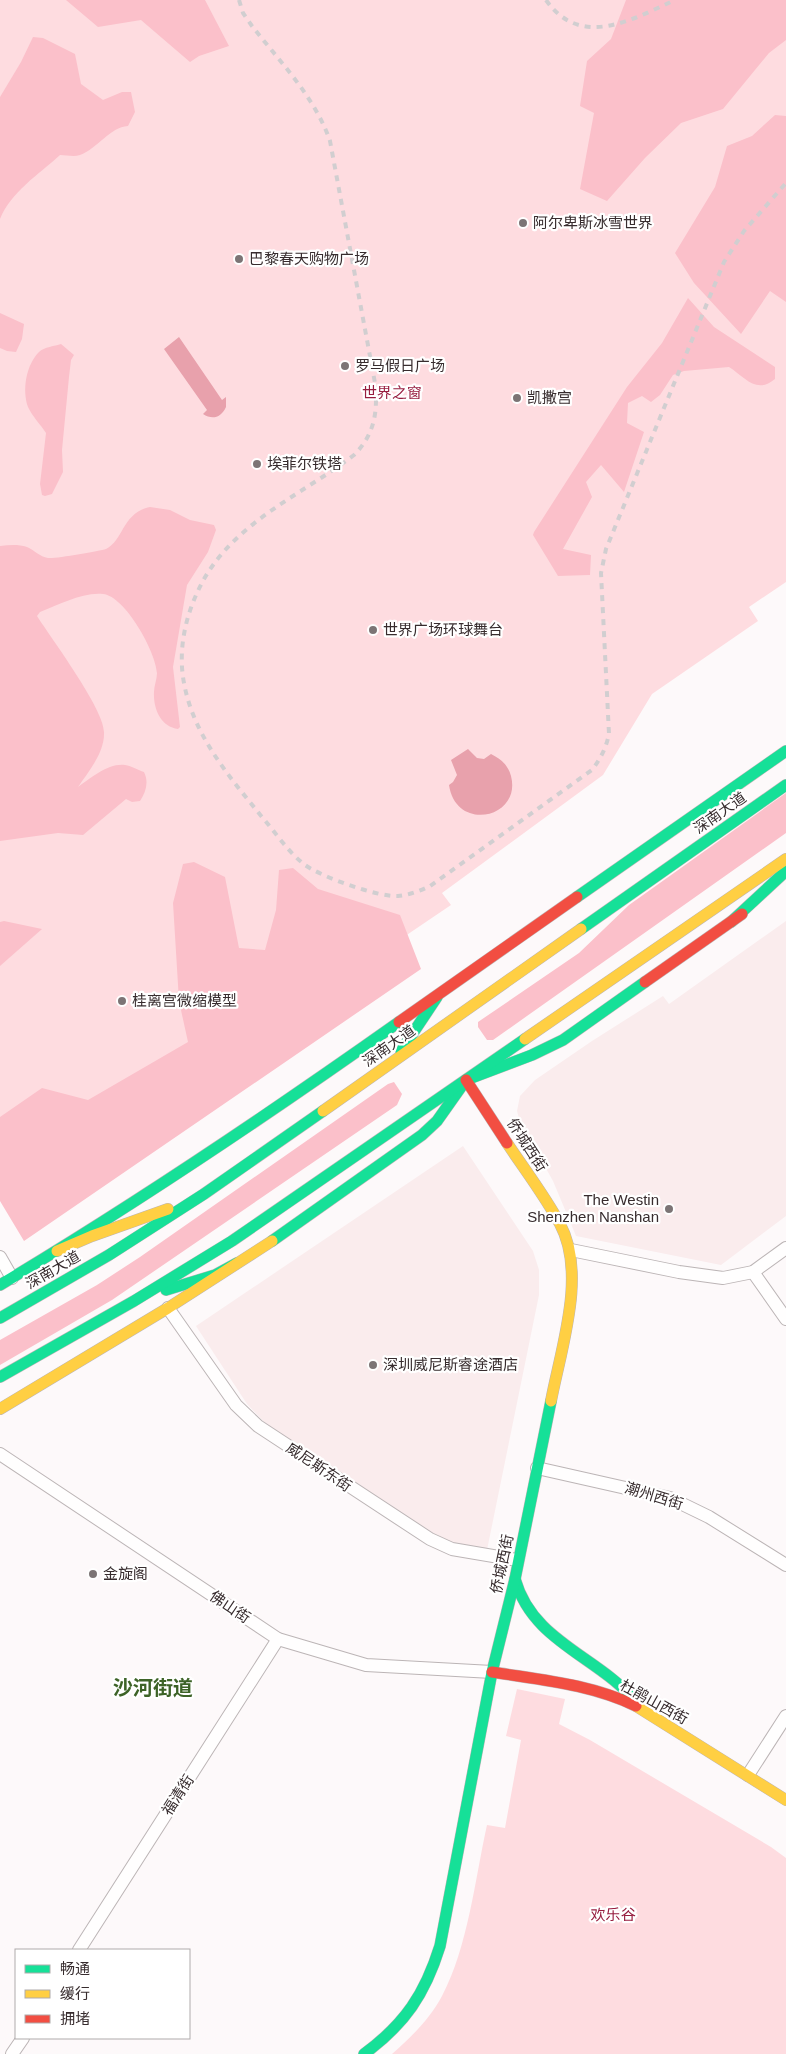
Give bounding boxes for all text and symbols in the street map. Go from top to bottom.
place label: 阿尔卑斯冰雪世界 [533,214,653,231]
marker: 阿尔卑斯冰雪世界 [517,217,529,229]
place label: 巴黎春天购物广场 [249,250,369,267]
marker: 巴黎春天购物广场 [233,253,245,265]
place label: 罗马假日广场 [355,357,445,374]
marker: 罗马假日广场 [339,360,351,372]
park label: 世界之窗 [362,384,422,401]
place label: 凯撒宫 [527,389,572,406]
marker: 凯撒宫 [511,392,523,404]
place label: 埃菲尔铁塔 [267,455,342,472]
marker: 埃菲尔铁塔 [251,458,263,470]
place label: 世界广场环球舞台 [383,621,503,638]
marker: 世界广场环球舞台 [367,624,379,636]
street label: 深南大道 [690,788,749,837]
place label: 桂离宫微缩模型 [132,992,237,1009]
marker: 桂离宫微缩模型 [116,995,128,1007]
street label: 深南大道 [359,1021,418,1070]
street label: 侨城西街 [504,1115,551,1175]
place label: The Westin Shenzhen Nanshan [527,1191,659,1225]
marker: The Westin Shenzhen Nanshan [663,1203,675,1215]
street label: 深南大道 [23,1247,83,1292]
place label: 深圳威尼斯睿途酒店 [383,1356,518,1373]
marker: 深圳威尼斯睿途酒店 [367,1359,379,1371]
street label: 威尼斯东街 [283,1439,355,1495]
street label: 潮州西街 [623,1479,685,1512]
street label: 侨城西街 [487,1533,516,1595]
place label: 金旋阁 [103,1565,148,1582]
marker: 金旋阁 [87,1568,99,1580]
street label: 佛山街 [207,1587,254,1626]
street label: 杜鹃山西街 [617,1676,691,1727]
district label: 沙河街道 [113,1677,193,1699]
street label: 福清街 [158,1771,197,1818]
park label: 欢乐谷 [590,1906,636,1923]
legend [15,1949,190,2039]
text: 畅通 [60,1960,90,1977]
text: 缓行 [60,1985,90,2002]
text: 拥堵 [60,2010,90,2027]

